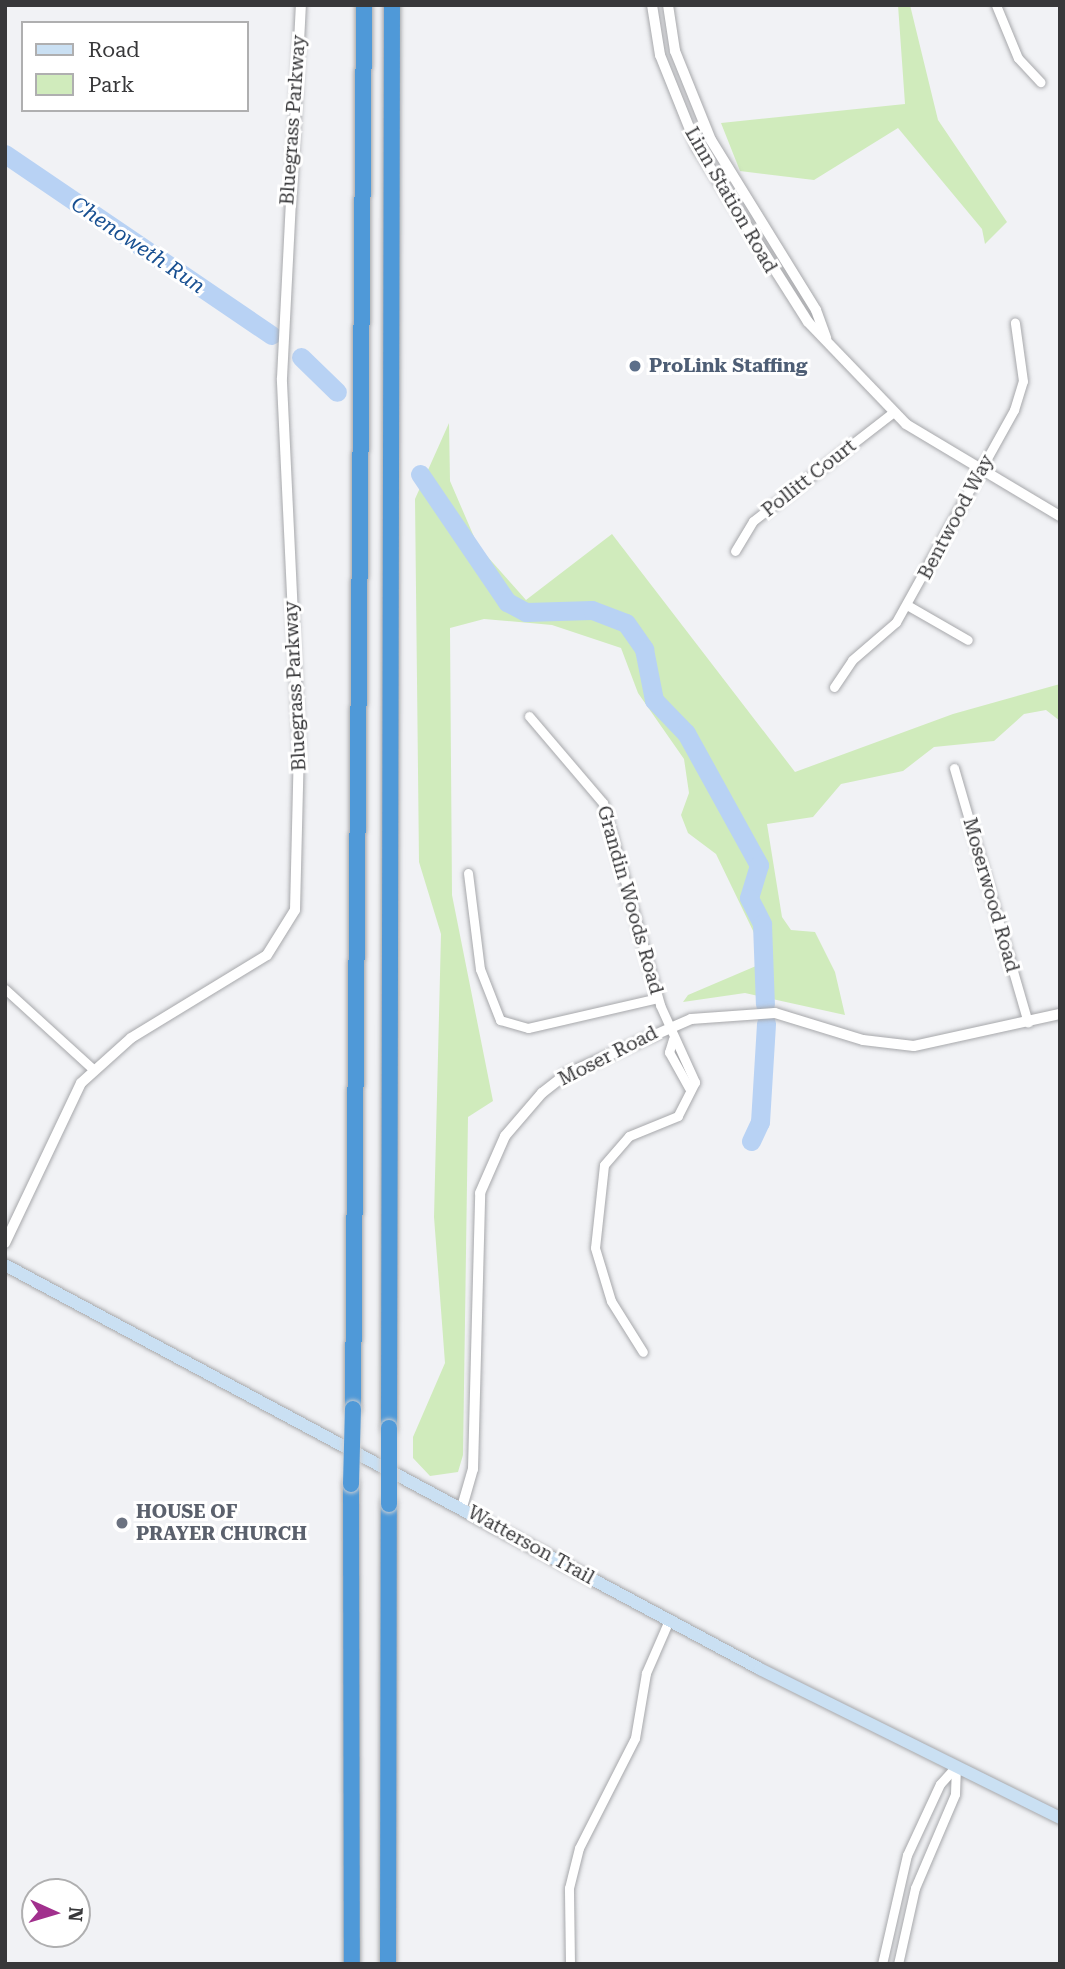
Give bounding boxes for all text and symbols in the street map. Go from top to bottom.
legend [21,21,248,112]
street label: Bluegrass Parkway [276,34,310,206]
text: Road [88,38,140,62]
text: Park [88,73,134,97]
street label: Linn Station Road [680,123,782,277]
water label: Chenoweth Run [66,191,210,299]
place label: ProLink Staffing [649,355,807,377]
marker: ProLink Staffing [627,358,643,374]
street label: Pollitt Court [758,434,860,522]
street label: Bentwood Way [914,451,998,583]
street label: Bluegrass Parkway [279,600,311,772]
street label: Grandin Woods Road [592,803,668,997]
street label: Moserwood Road [958,815,1024,975]
street label: Moser Road [555,1021,661,1091]
place label: HOUSE OF PRAYER CHURCH [136,1501,307,1545]
street label: Watterson Trail [464,1501,598,1589]
marker: HOUSE OF PRAYER CHURCH [114,1515,130,1531]
north arrow [21,1878,91,1948]
text: N [63,1906,87,1922]

